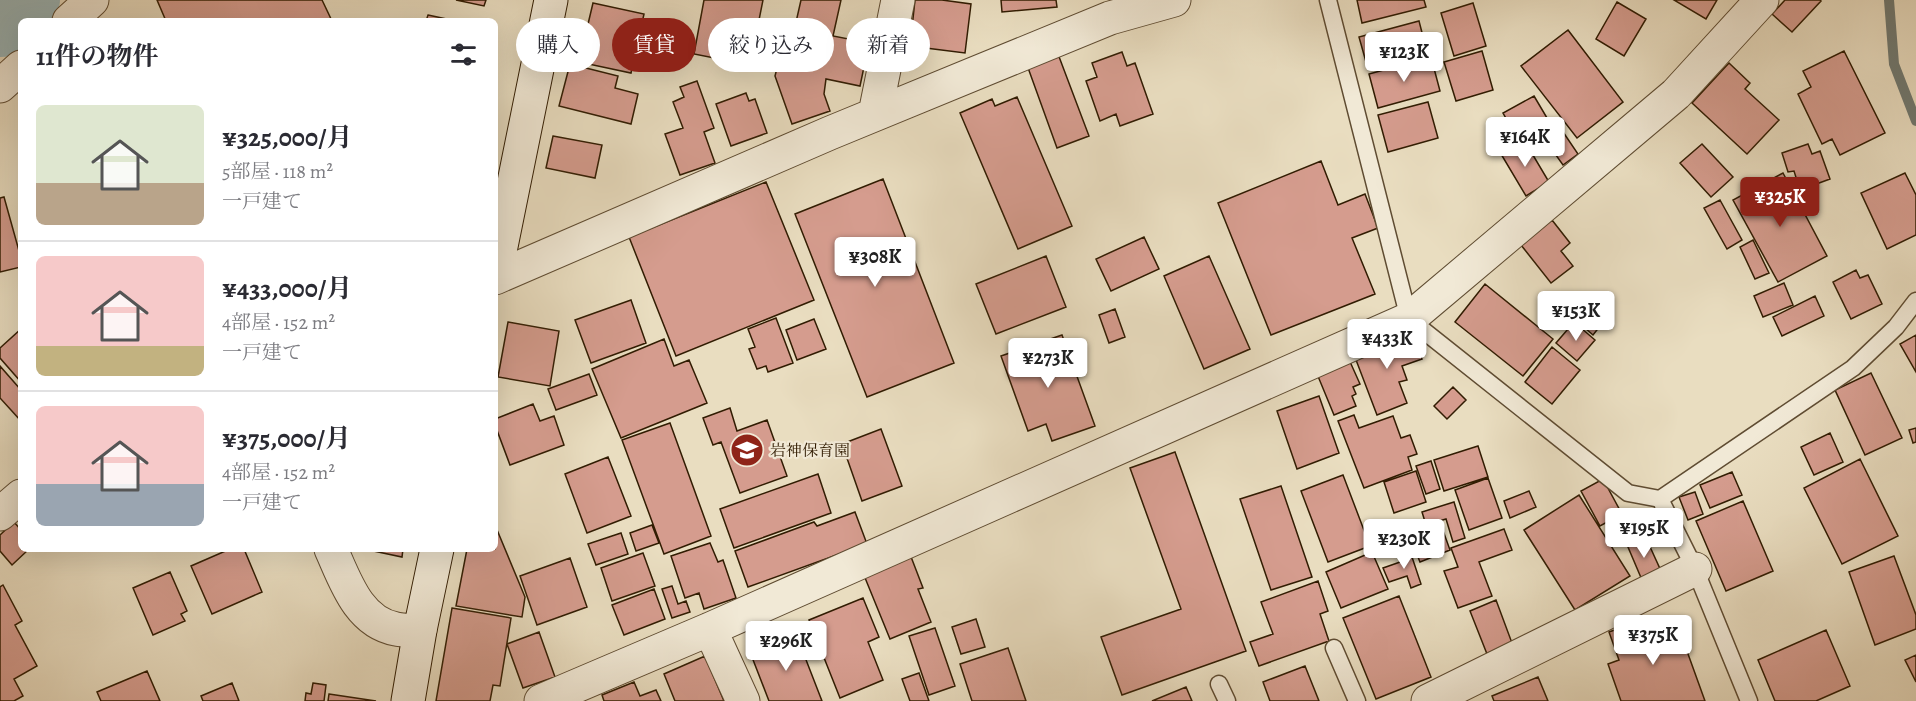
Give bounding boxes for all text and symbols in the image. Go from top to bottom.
chip: 購入 [516,18,600,72]
chip: 賃貸 [612,18,696,72]
chip: 絞り込み [708,18,834,72]
chip: 新着 [846,18,930,72]
pin: ¥123K [1362,32,1446,83]
icon: filters [447,38,480,71]
text: ¥123K [1379,38,1429,65]
text: 11件の物件 [36,39,159,74]
pin: ¥164K [1483,117,1567,168]
text: ¥325,000/月 [222,120,353,155]
text: ¥164K [1500,123,1550,150]
icon: home [84,129,156,201]
text: 5部屋 · 118 m² [222,158,333,185]
pin: ¥325K [1738,177,1822,228]
text: ¥325K [1754,183,1806,210]
text: 一戸建て [222,188,302,215]
pin: ¥308K [833,237,917,288]
text: ¥308K [849,243,901,270]
text: ¥433,000/月 [222,271,352,306]
icon: home [84,280,156,352]
pin: ¥153K [1534,291,1618,342]
text: ¥153K [1552,297,1600,324]
text: 4部屋 · 152 m² [222,309,335,336]
pin: ¥433K [1345,319,1429,370]
text: ¥433K [1361,325,1413,352]
pin: ¥273K [1006,338,1090,389]
text: 一戸建て [222,339,302,366]
text: ¥273K [1022,344,1074,371]
text: ¥375,000/月 [222,421,351,456]
icon: home [84,430,156,502]
school or university icon: 岩神保育園 [729,432,765,468]
place label: 岩神保育園 [770,440,850,462]
text: 4部屋 · 152 m² [222,459,335,486]
text: 一戸建て [222,489,302,516]
pin: ¥195K [1602,508,1686,559]
text: ¥195K [1619,514,1669,541]
pin: ¥230K [1362,519,1446,570]
text: ¥230K [1378,525,1430,552]
pin: ¥375K [1611,615,1695,666]
pin: ¥296K [744,621,828,672]
text: ¥375K [1628,621,1678,648]
text: ¥296K [760,627,812,654]

